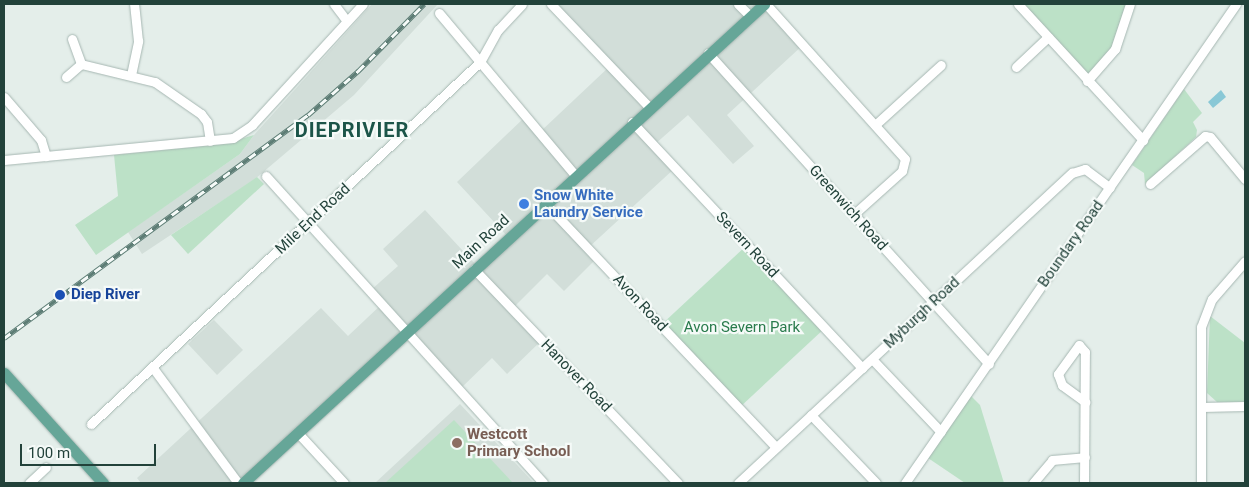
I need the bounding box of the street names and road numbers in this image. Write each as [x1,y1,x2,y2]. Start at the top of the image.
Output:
street label: Greenwich Road [805,162,891,254]
street label: Mile End Road [272,180,354,258]
street label: Boundary Road [1035,197,1107,291]
street label: Severn Road [712,208,782,282]
street label: Main Road [449,211,513,273]
street label: Avon Road [609,271,671,335]
street label: Myburgh Road [881,273,963,353]
street label: Hanover Road [537,336,615,416]

